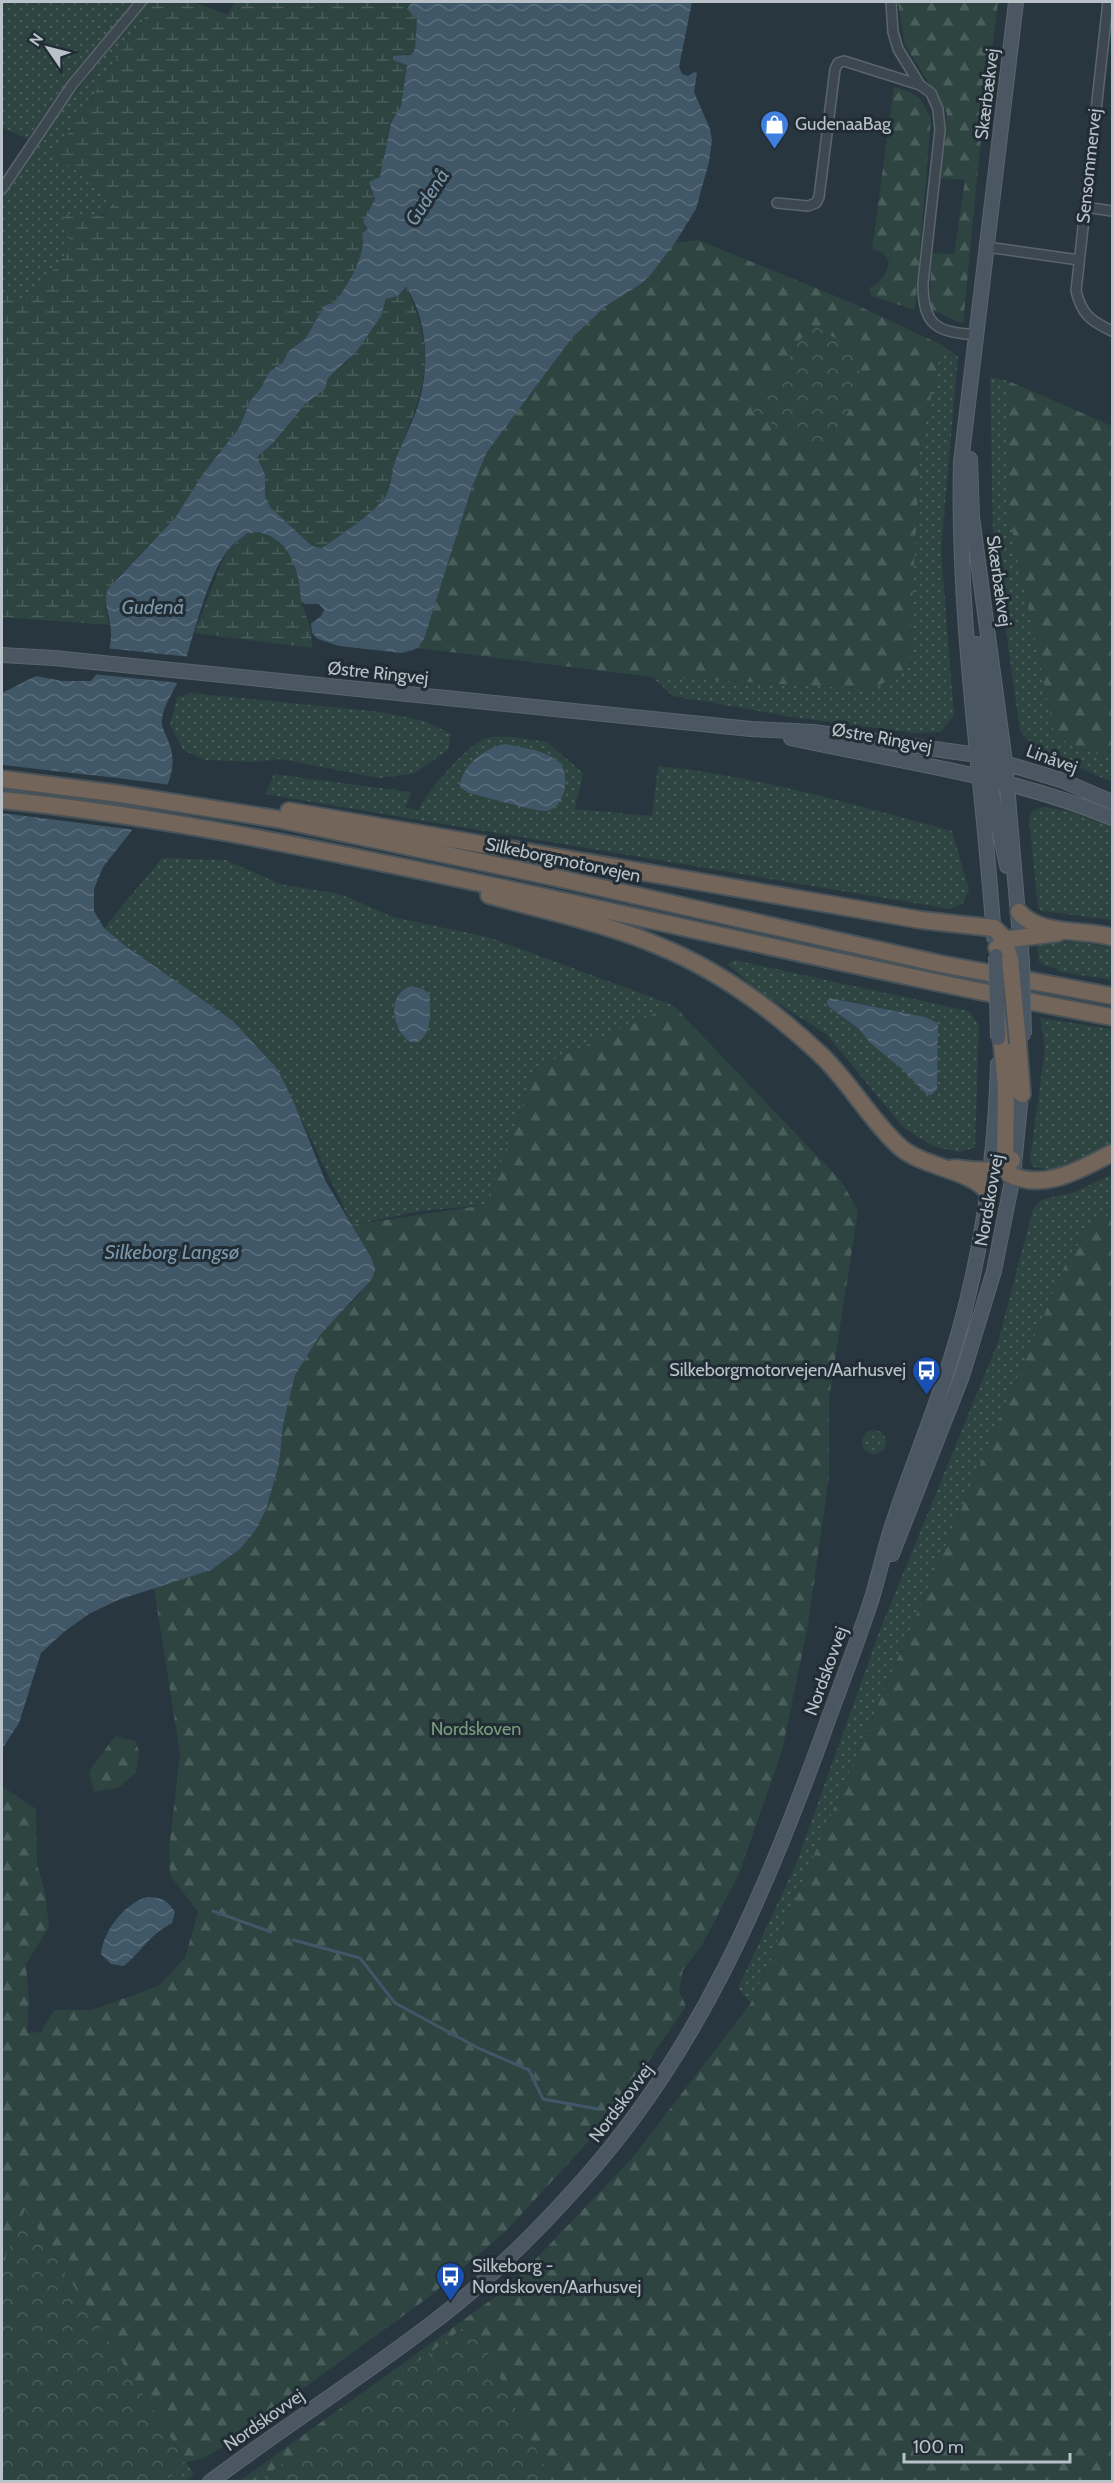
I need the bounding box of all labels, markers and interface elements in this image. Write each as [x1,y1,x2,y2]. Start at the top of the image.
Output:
north arrow [18,18,78,78]
text: N [25,30,47,50]
street label: Skærbækvej [970,47,1004,141]
street label: Sensommervej [1072,107,1106,225]
shop icon: GudenaaBag [758,108,790,150]
place label: GudenaaBag [795,113,892,135]
water label: Gudenå [400,164,454,230]
street label: Skærbækvej [982,534,1016,628]
water label: Gudenå [122,595,184,619]
street label: Østre Ringvej [326,657,430,689]
street label: Østre Ringvej [830,718,934,758]
street label: Linåvej [1023,740,1081,778]
street label: Silkeborgmotorvejen [483,833,643,887]
street label: Nordskovvej [970,1152,1008,1248]
water label: Silkeborg Langsø [105,1240,240,1264]
bus stop icon: Silkeborgmotorvejen/Aarhusvej [911,1354,943,1396]
place label: Silkeborgmotorvejen/Aarhusvej [669,1359,906,1381]
street label: Nordskovvej [800,1623,852,1719]
park label: Nordskoven [431,1718,521,1740]
street label: Nordskovvej [584,2059,658,2147]
place label: Silkeborg - Nordskoven/Aarhusvej [472,2255,641,2298]
bus stop icon: Silkeborg - Nordskoven/Aarhusvej [435,2260,467,2302]
street label: Nordskovvej [220,2384,308,2456]
scale bar [904,2426,1070,2464]
text: 100 m [913,2436,964,2458]

